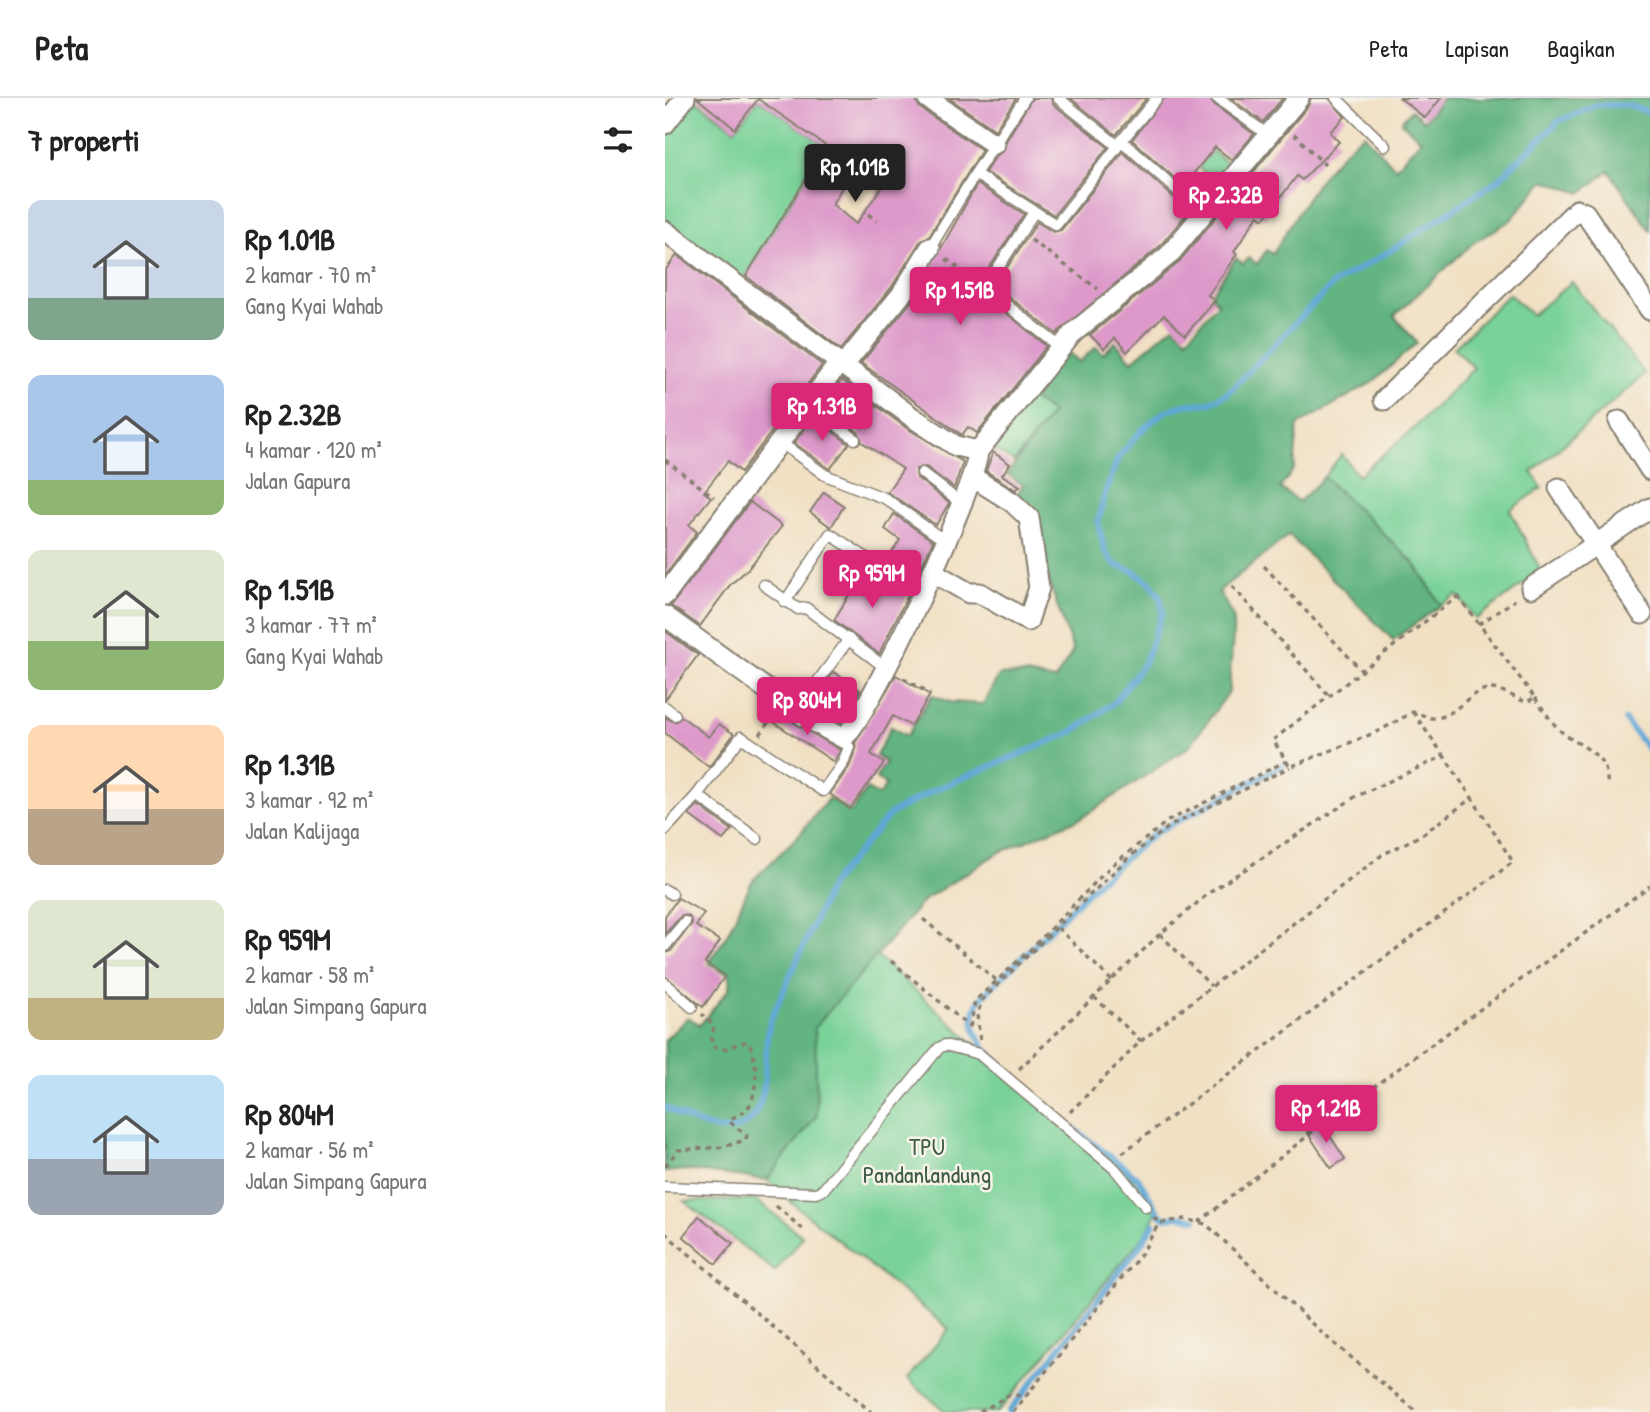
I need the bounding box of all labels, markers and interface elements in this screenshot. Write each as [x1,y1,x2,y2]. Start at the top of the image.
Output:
text: Peta [35,26,88,70]
text: Peta [1369,32,1408,64]
text: Lapisan [1446,32,1509,64]
text: Bagikan [1547,32,1615,64]
text: 7 properti [28,120,140,160]
icon: filters [599,121,637,159]
pin: Rp 1.01B [783,144,927,204]
text: Rp 1.01B [820,151,890,182]
pin: Rp 2.32B [1154,172,1298,232]
text: Rp 2.32B [1189,179,1263,210]
text: Rp 1.01B [245,219,335,259]
icon: home [84,228,168,312]
text: 2 kamar · 70 m² [245,259,376,290]
pin: Rp 1.51B [888,268,1032,327]
text: Rp 1.51B [926,274,994,305]
text: Gang Kyai Wahab [245,290,384,321]
pin: Rp 1.31B [750,384,894,443]
text: Rp 1.31B [787,390,857,421]
text: Rp 2.32B [245,394,342,434]
icon: home [84,403,168,487]
text: 4 kamar · 120 m² [245,434,382,465]
text: Jalan Gapura [245,465,350,496]
pin: Rp 959M [807,550,937,610]
text: Rp 959M [839,557,905,588]
text: Rp 1.51B [245,569,334,609]
icon: home [84,578,168,662]
text: 3 kamar · 77 m² [245,609,377,640]
text: Gang Kyai Wahab [245,640,384,671]
pin: Rp 804M [742,678,872,737]
text: Rp 804M [773,684,841,715]
text: Rp 1.31B [245,744,335,784]
icon: home [84,753,168,837]
text: 3 kamar · 92 m² [245,784,373,815]
text: Jalan Kalijaga [245,815,359,846]
text: Rp 959M [245,919,331,959]
icon: home [84,928,168,1012]
text: 2 kamar · 58 m² [245,959,374,990]
text: Jalan Simpang Gapura [245,990,426,1021]
pin: Rp 1.21B [1254,1086,1398,1145]
text: Rp 1.21B [1291,1092,1361,1123]
text: Rp 804M [245,1094,334,1134]
icon: home [84,1103,168,1187]
park label: TPU Pandanlandung [863,1130,991,1190]
text: 2 kamar · 56 m² [245,1134,373,1165]
text: Jalan Simpang Gapura [245,1165,426,1196]

